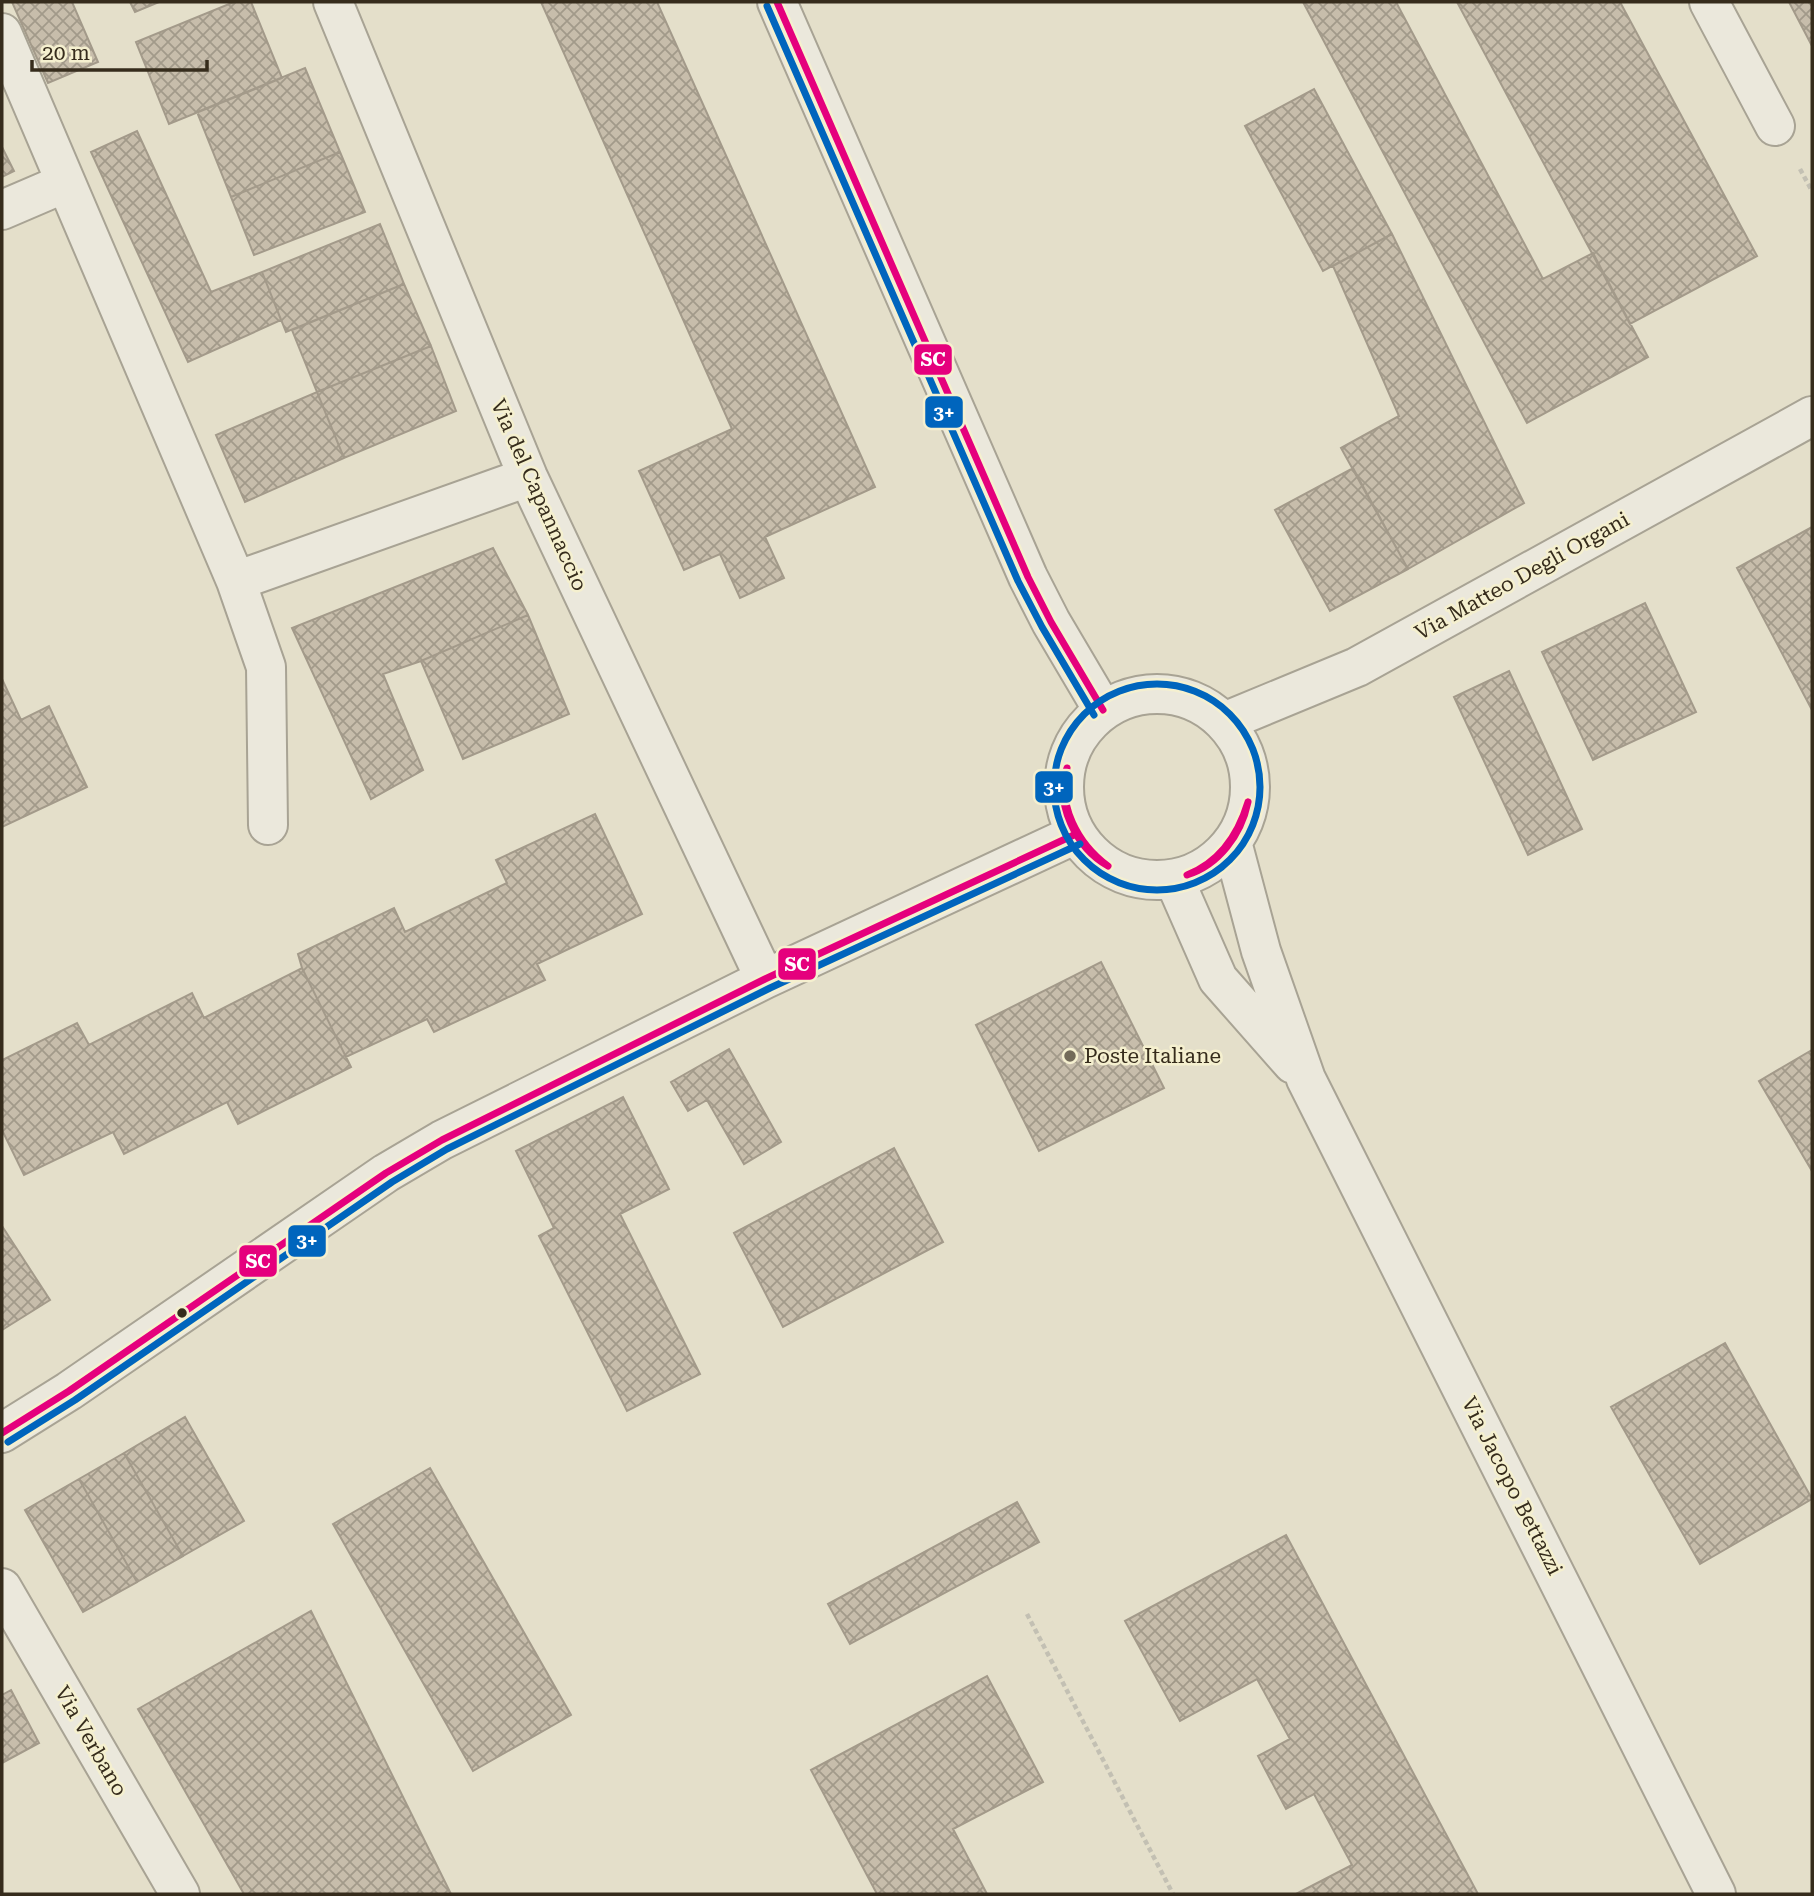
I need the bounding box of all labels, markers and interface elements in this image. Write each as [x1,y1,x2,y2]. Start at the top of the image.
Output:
scale bar [32,28,206,72]
text: 20 m [42,41,90,65]
line badge: SC [913,343,953,376]
text: SC [920,348,946,371]
street label: Via del Capannaccio [486,395,592,595]
line badge: 3+ [924,395,964,429]
text: 3+ [933,401,955,424]
street label: Via Matteo Degli Organi [1411,507,1633,645]
line badge: 3+ [1034,770,1074,804]
text: 3+ [1043,776,1065,799]
line badge: SC [777,947,817,981]
text: SC [784,953,810,976]
place label: Poste Italiane [1084,1044,1221,1068]
marker: Poste Italiane [1062,1048,1078,1064]
line badge: 3+ [287,1224,327,1258]
text: 3+ [296,1229,318,1252]
line badge: SC [238,1244,278,1278]
text: SC [245,1250,271,1273]
unlabelled marker [175,1306,189,1320]
street label: Via Jacopo Bettazzi [1457,1393,1567,1579]
street label: Via Verbano [50,1682,132,1800]

